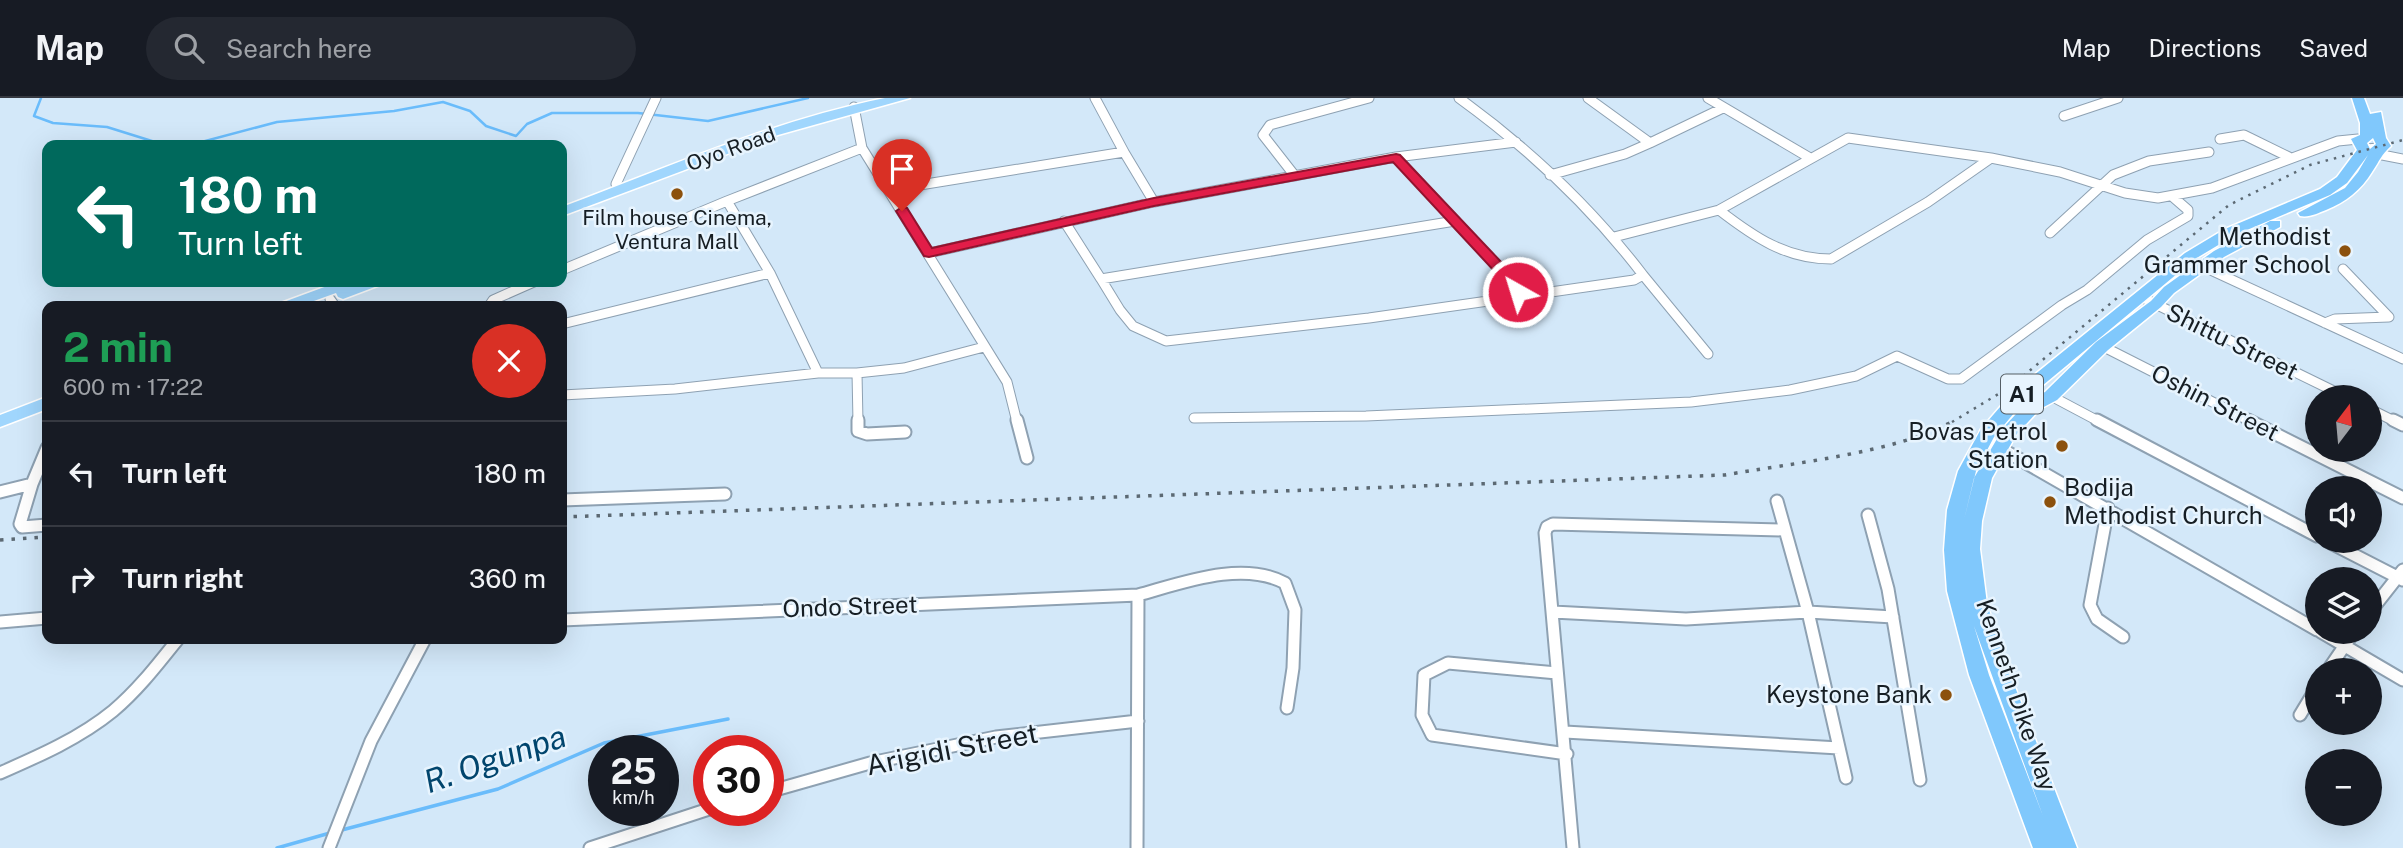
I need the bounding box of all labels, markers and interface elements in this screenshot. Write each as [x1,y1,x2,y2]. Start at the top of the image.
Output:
search box [146,17,636,80]
text: Map [35,29,104,67]
icon: search [170,29,208,67]
text: Search here [226,33,372,64]
text: Map [2062,34,2111,62]
text: Directions [2149,34,2261,62]
text: Saved [2299,34,2368,62]
street label: Oyo Road [683,121,779,176]
pin [872,139,932,211]
icon: arrive [883,150,921,188]
text: 180 m [178,166,318,224]
icon: left [63,168,154,259]
marker: Film house Cinema, Ventura Mall [669,186,685,202]
place label: Film house Cinema, Ventura Mall [582,205,772,254]
place label: Methodist Grammer School [2144,222,2331,278]
text: Turn left [178,225,303,262]
marker: Methodist Grammer School [2337,243,2353,259]
position arrow [1481,255,1555,329]
street label: Shittu Street [2162,297,2303,385]
text: 2 min [63,322,173,371]
button: close [472,324,546,398]
street label: Oshin Street [2147,358,2284,446]
text: 600 m · 17:22 [63,373,203,400]
road number: A1 [2001,374,2043,414]
north arrow [2305,385,2382,462]
map controls [2305,385,2382,826]
place label: Bovas Petrol Station [1908,417,2048,473]
marker: Bovas Petrol Station [2054,438,2070,454]
icon: left [63,455,101,493]
text: Turn left [122,458,227,489]
text: 180 m [474,458,546,489]
place label: Bodija Methodist Church [2064,473,2263,529]
button: sound [2305,476,2382,553]
marker: Bodija Methodist Church [2042,494,2058,510]
icon: right [63,560,101,598]
text: Turn right [122,563,244,594]
text: 360 m [469,563,546,594]
button: layers [2305,567,2382,644]
street label: Ondo Street [782,590,918,622]
street label: Kenneth Dike Way [1971,595,2063,794]
button: + [2305,658,2382,735]
place label: Keystone Bank [1766,680,1932,708]
marker: Keystone Bank [1938,687,1954,703]
street label: Arigidi Street [863,716,1041,781]
water label: R. Ogunpa [419,717,571,800]
speed limit sign: 30 [693,735,784,826]
button: − [2305,749,2382,826]
text: 25 [611,751,656,792]
text: km/h [612,787,655,808]

